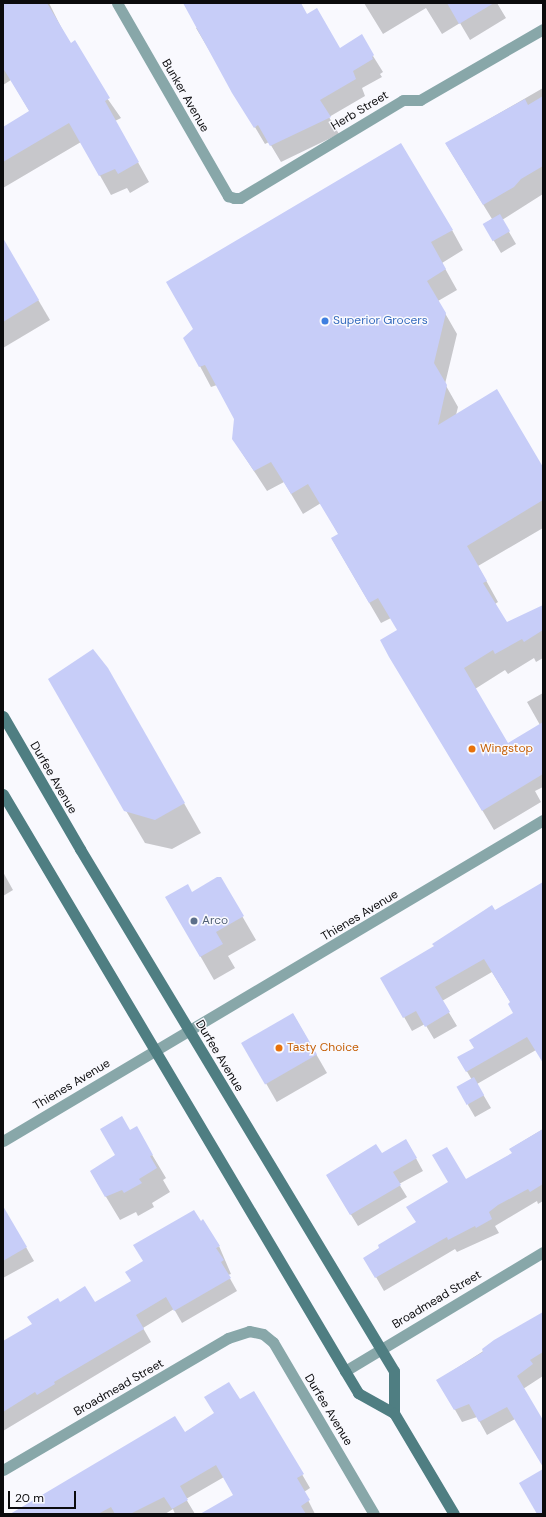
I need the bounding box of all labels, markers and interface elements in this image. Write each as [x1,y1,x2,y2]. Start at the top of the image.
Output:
street label: Bunker Avenue [158,57,212,135]
street label: Herb Street [329,88,391,134]
place label: Superior Grocers [333,314,428,328]
marker: Superior Grocers [320,316,330,326]
street label: Durfee Avenue [27,739,79,817]
place label: Wingstop [480,742,533,756]
marker: Wingstop [467,744,477,754]
street label: Thienes Avenue [319,887,401,945]
place label: Arco [202,914,228,928]
marker: Arco [189,916,199,926]
street label: Durfee Avenue [192,1018,246,1094]
place label: Tasty Choice [287,1041,359,1055]
marker: Tasty Choice [274,1043,284,1053]
street label: Thienes Avenue [31,1056,113,1114]
street label: Broadmead Street [390,1268,484,1332]
street label: Broadmead Street [72,1356,166,1420]
street label: Durfee Avenue [301,1372,355,1448]
scale bar [10,1483,78,1509]
text: 20 m [15,1490,44,1506]

